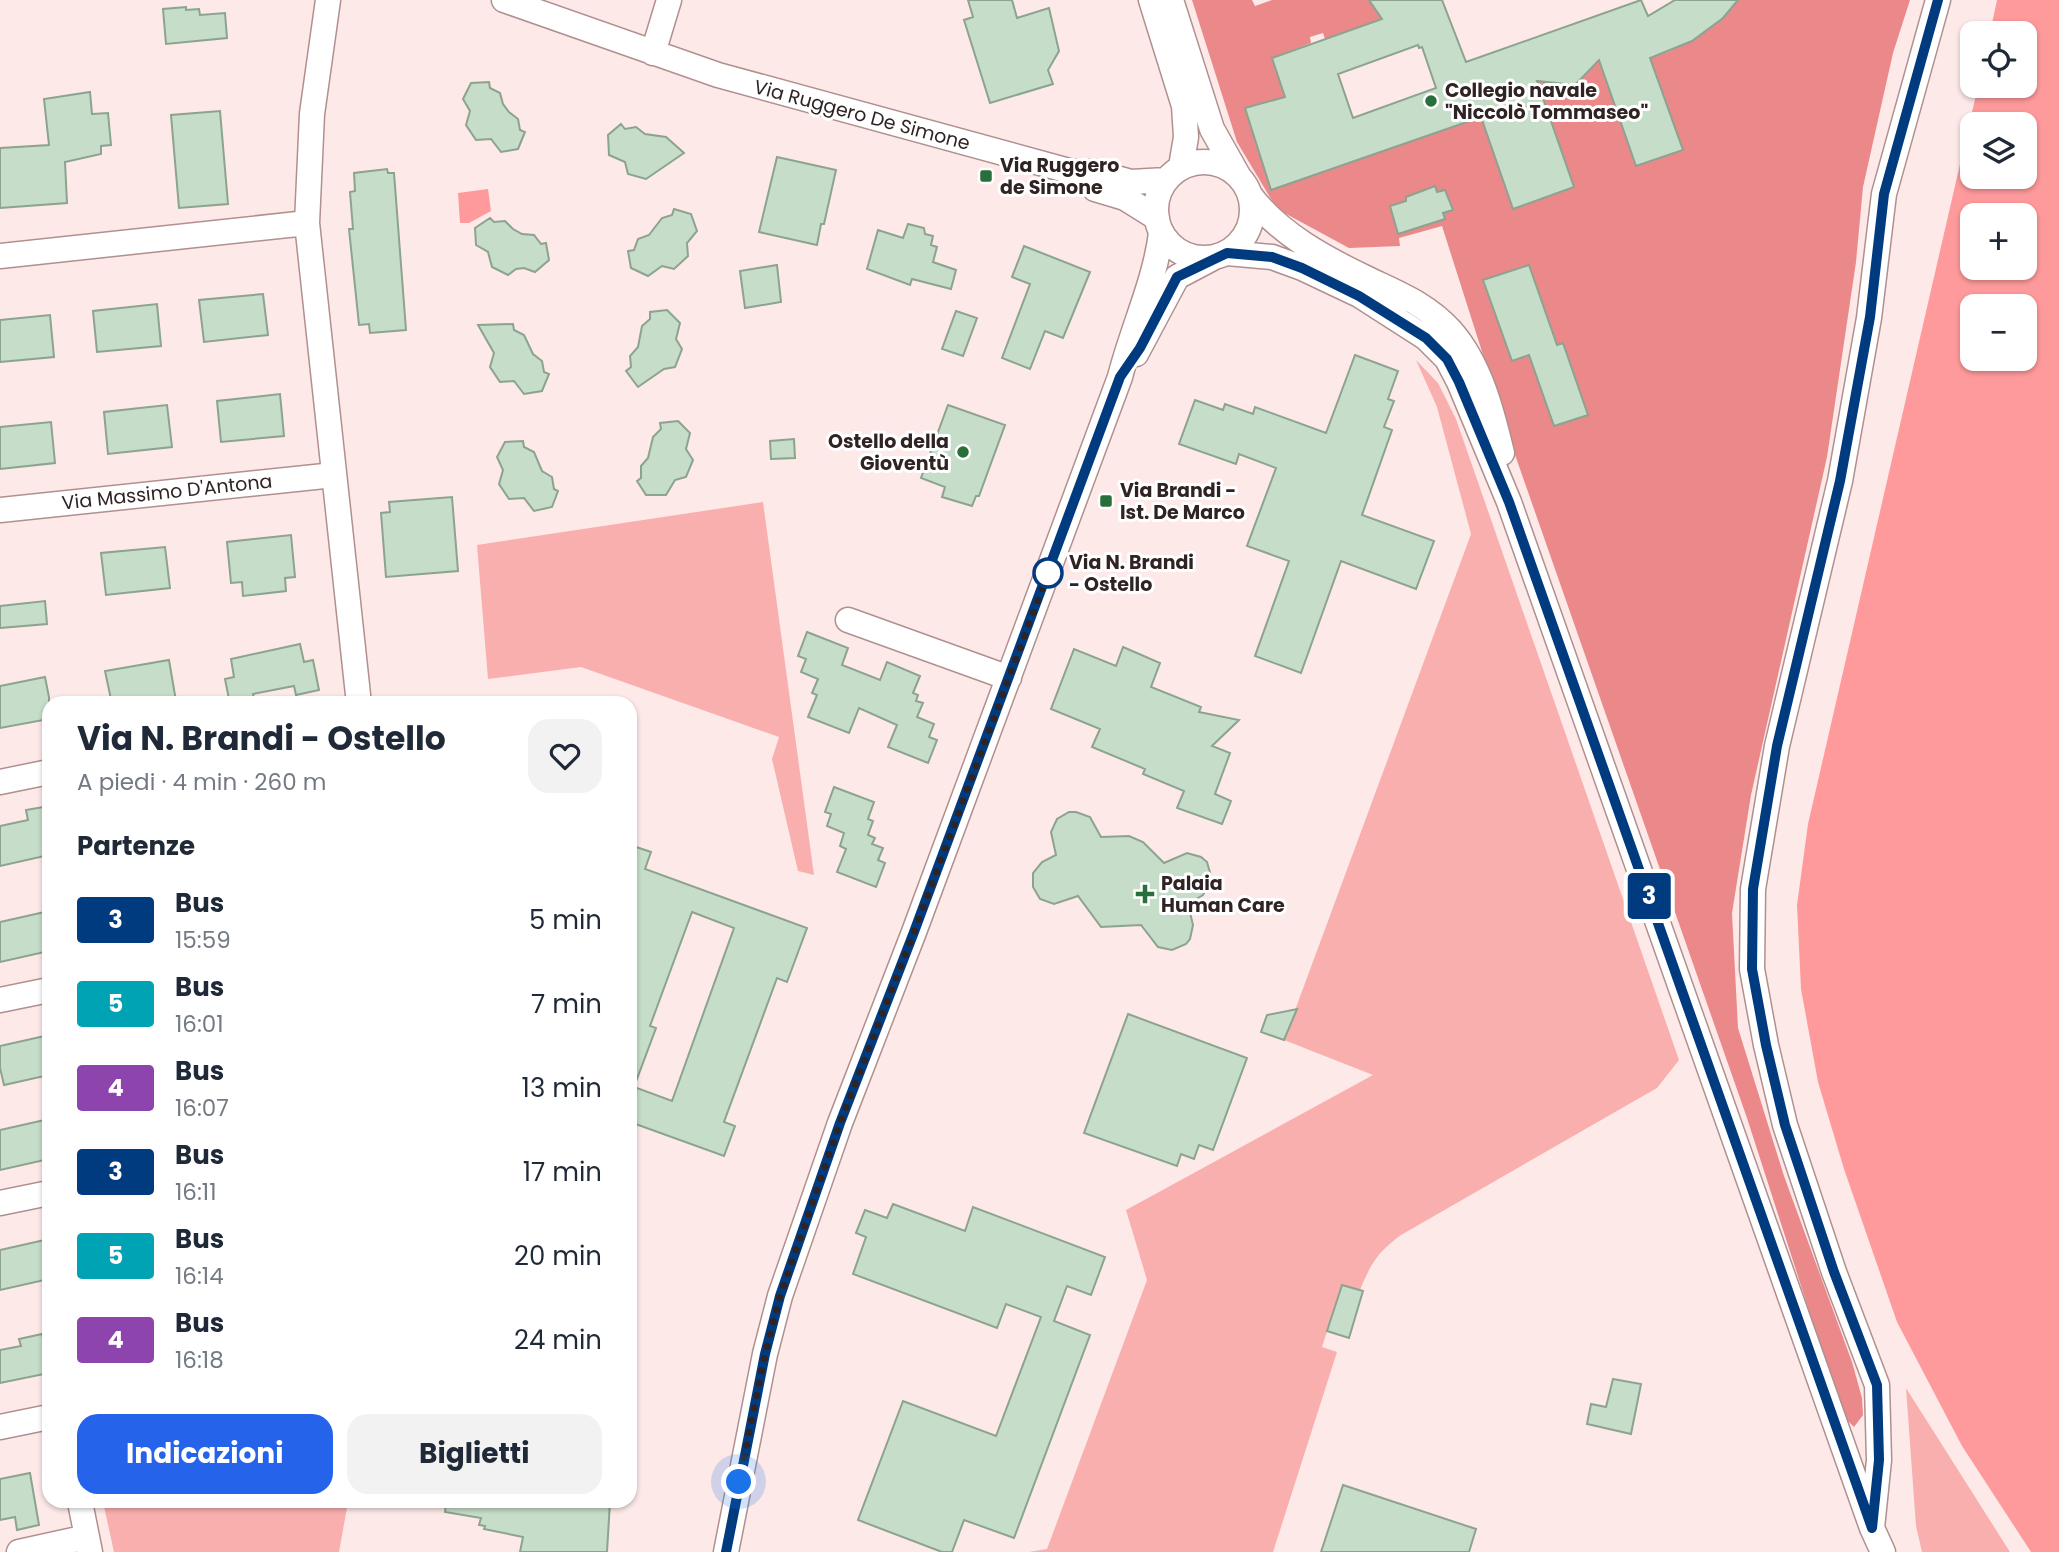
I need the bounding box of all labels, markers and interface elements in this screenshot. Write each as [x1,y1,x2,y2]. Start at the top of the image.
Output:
map controls [1960,21,2037,371]
button: locate [1960,21,2037,98]
street label: Via Ruggero De Simone [751,73,973,157]
place label: Collegio navale "Niccolò Tommaseo" [1445,77,1648,126]
marker: Collegio navale "Niccolò Tommaseo" [1423,93,1439,109]
button: layers [1960,112,2037,189]
place label: Via Ruggero de Simone [1000,152,1119,201]
marker: Via Ruggero de Simone [978,168,994,184]
button: + [1960,203,2037,280]
button: − [1960,294,2037,371]
place label: Ostello della Gioventù [828,428,949,477]
marker: Ostello della Gioventù [955,444,971,460]
street label: Via Massimo D'Antona [60,468,274,516]
place label: Via Brandi - Ist. De Marco [1120,477,1245,526]
marker: Via Brandi - Ist. De Marco [1098,493,1114,509]
place label: Via N. Brandi - Ostello [1069,549,1194,598]
marker: Via N. Brandi - Ostello [1033,558,1063,588]
text: Via N. Brandi - Ostello [77,715,446,762]
button: heart [528,719,602,793]
text: A piedi · 4 min · 260 m [77,766,326,798]
text: Partenze [77,828,195,864]
place label: Palaia Human Care [1161,870,1285,919]
line badge: 3 [1626,873,1672,919]
text: 3 [1642,879,1656,912]
marker: Palaia Human Care [1135,884,1155,904]
text: Bus [175,885,224,921]
text: 5 min [529,902,602,938]
text: 3 [108,903,123,936]
text: 15:59 [175,924,231,956]
text: Bus [175,969,224,1005]
text: 7 min [531,986,602,1022]
text: 5 [108,987,123,1020]
text: 16:01 [175,1008,224,1040]
text: Bus [175,1053,224,1089]
text: 13 min [522,1070,602,1106]
text: 4 [107,1071,124,1104]
text: 16:07 [175,1092,229,1124]
text: Bus [175,1137,224,1173]
text: 17 min [523,1154,602,1190]
text: 3 [108,1155,123,1188]
text: 16:11 [175,1176,217,1208]
text: Bus [175,1221,224,1257]
text: 20 min [514,1238,602,1274]
text: 5 [108,1239,123,1272]
text: 16:14 [175,1260,224,1292]
text: Bus [175,1305,224,1341]
text: 24 min [514,1322,602,1358]
text: 4 [107,1323,124,1356]
text: 16:18 [175,1344,224,1376]
button: Indicazioni [77,1414,333,1494]
button: Biglietti [347,1414,602,1494]
your location [721,1464,756,1499]

